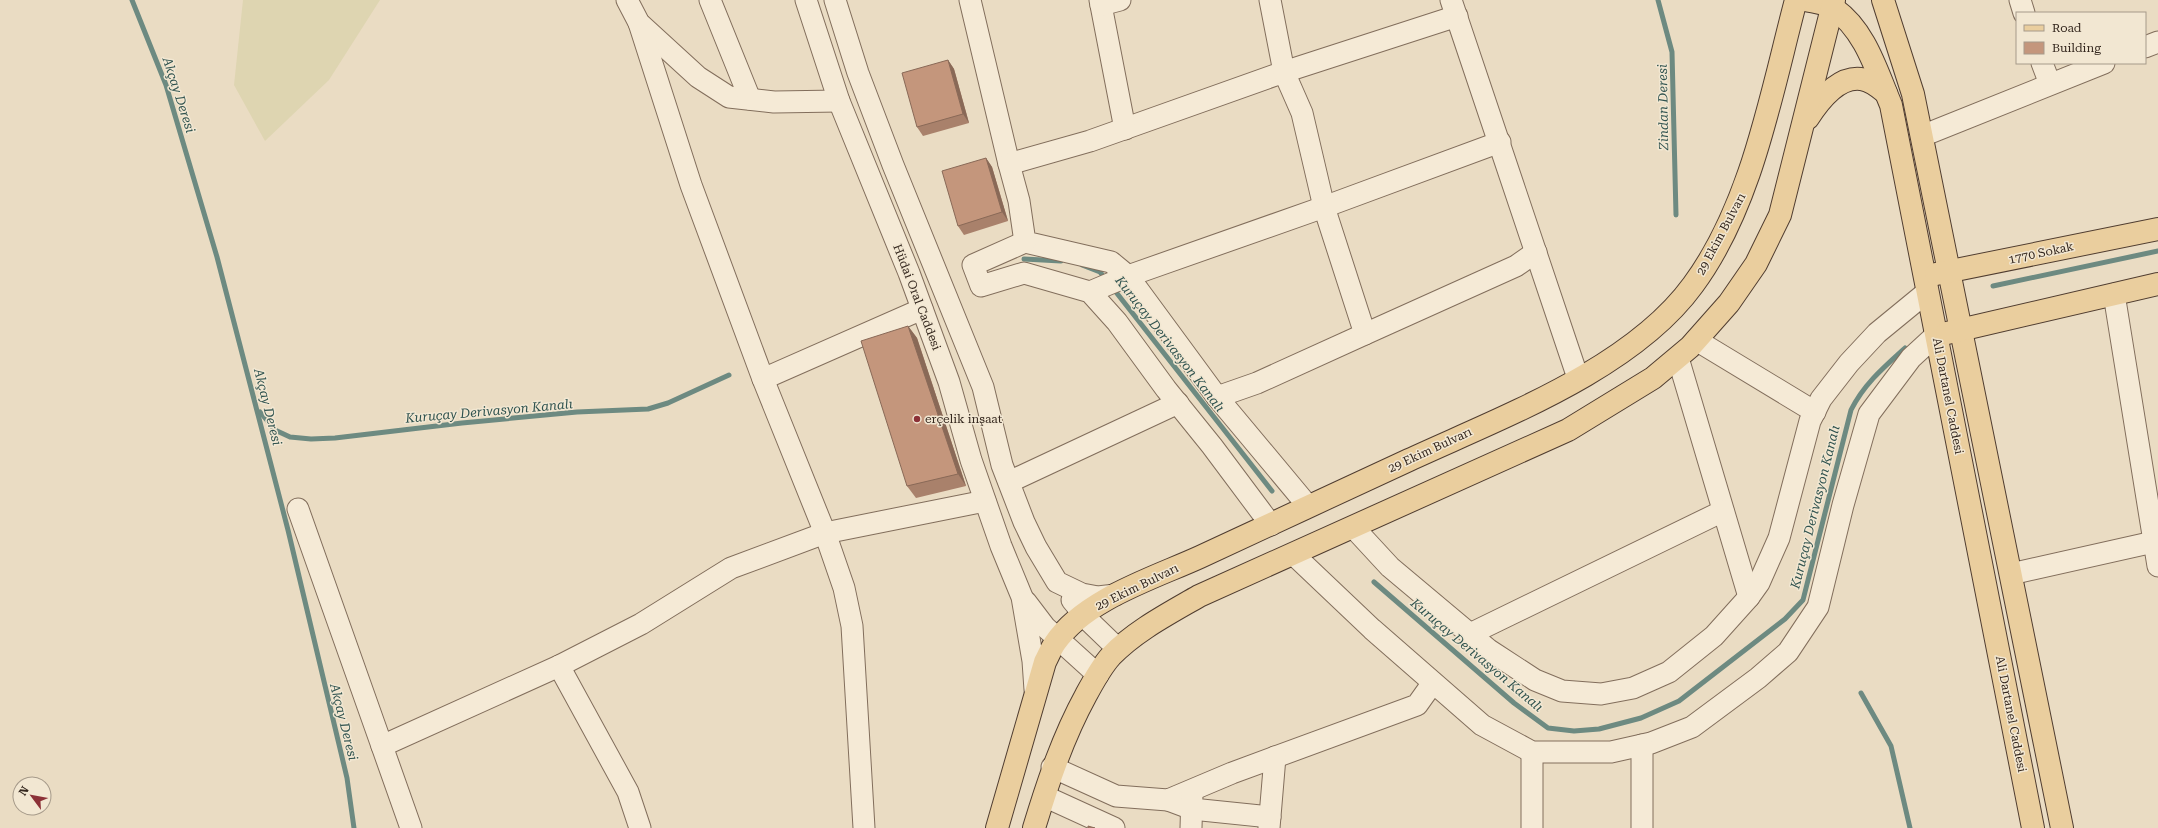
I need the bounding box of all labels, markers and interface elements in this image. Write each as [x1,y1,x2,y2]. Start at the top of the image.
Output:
legend [2016,12,2146,64]
text: Road [2052,21,2082,35]
text: Building [2052,41,2101,55]
water label: Akçay Deresi [159,54,198,135]
water label: Zindan Deresi [1655,64,1671,151]
street label: 29 Ekim Bulvarı [1694,191,1749,277]
street label: 1770 Sokak [2007,239,2075,267]
street label: Hüdai Oral Caddesi [890,242,944,352]
water label: Kuruçay Derivasyon Kanalı [1112,272,1228,415]
street label: Ali Dartanel Caddesi [1930,337,1966,456]
water label: Akçay Deresi [251,366,285,447]
water label: Kuruçay Derivasyon Kanalı [404,396,573,426]
place label: erçelik inşaat [925,412,1003,426]
marker: erçelik inşaat [912,414,922,424]
street label: 29 Ekim Bulvarı [1386,424,1474,476]
water label: Kuruçay Derivasyon Kanalı [1787,424,1843,591]
street label: 29 Ekim Bulvarı [1093,561,1181,613]
water label: Kuruçay Derivasyon Kanalı [1407,595,1546,715]
street label: Ali Dartanel Caddesi [1993,655,2029,774]
water label: Akçay Deresi [327,681,361,762]
north arrow [12,776,52,816]
text: N [16,783,32,798]

